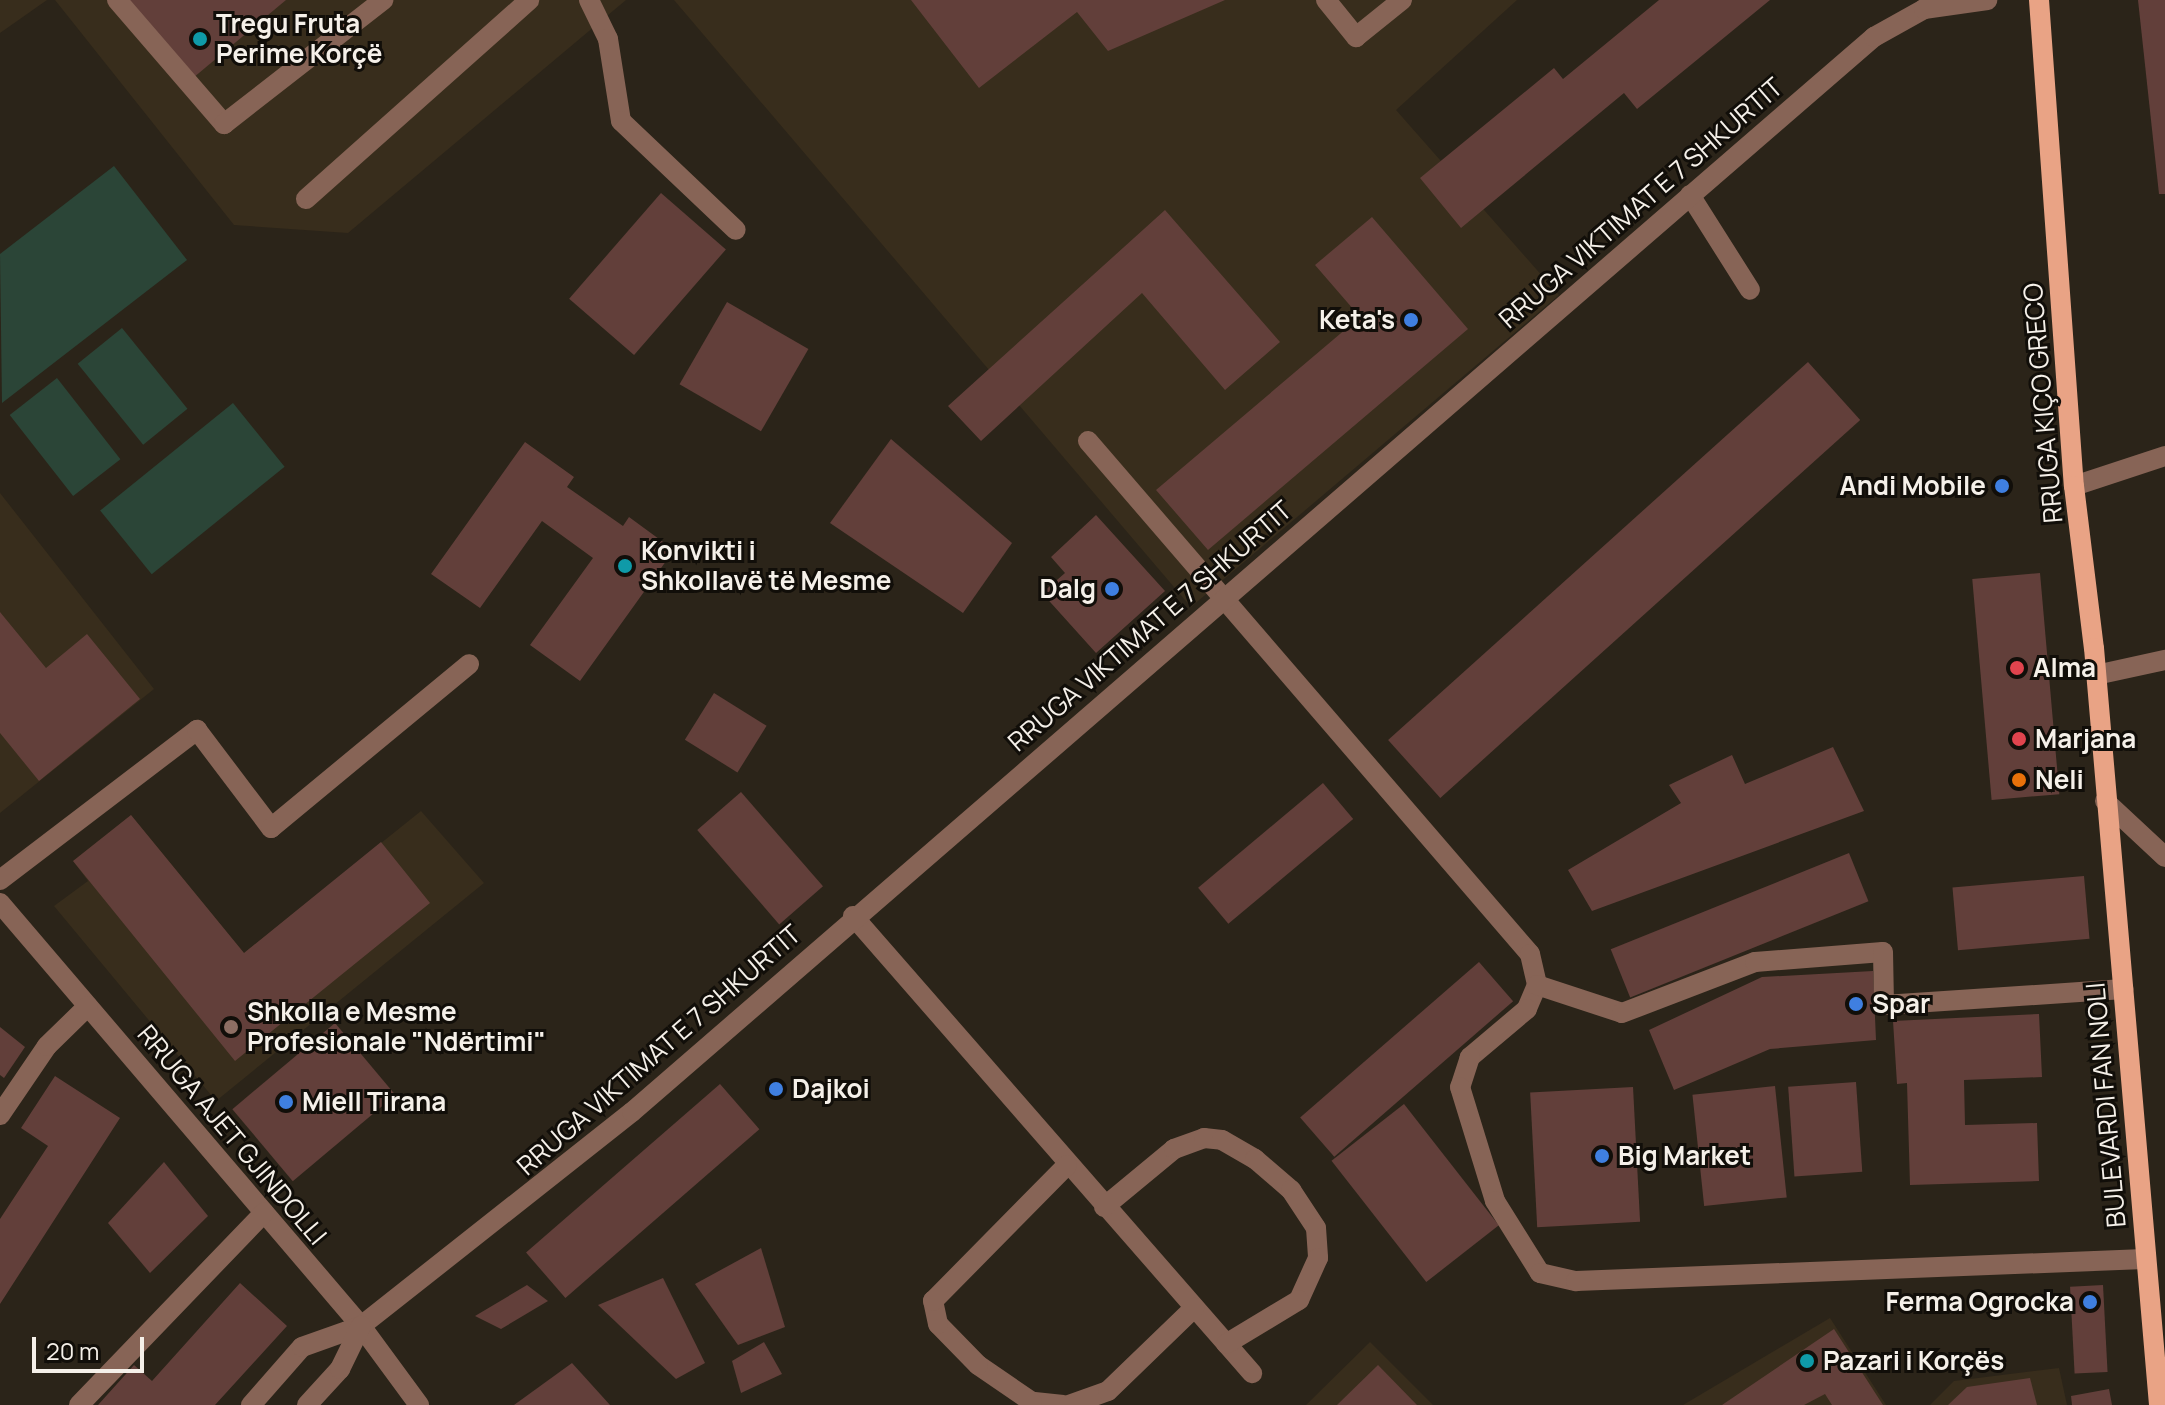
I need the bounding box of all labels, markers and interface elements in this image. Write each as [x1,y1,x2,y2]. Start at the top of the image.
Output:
place label: Tregu Fruta Perime Korçë [216,8,382,70]
marker: Tregu Fruta Perime Korçë [191,30,209,48]
street label: RRUGA VIKTIMAT E 7 SHKURTIT [1493,71,1789,335]
street label: RRUGA KIÇO GRECO [2017,282,2069,524]
place label: Keta's [1319,304,1395,336]
marker: Keta's [1402,311,1420,329]
place label: Andi Mobile [1839,470,1986,502]
marker: Andi Mobile [1993,477,2011,495]
street label: RRUGA VIKTIMAT E 7 SHKURTIT [1002,494,1298,758]
place label: Konvikti i Shkollavë të Mesme [641,535,891,596]
marker: Konvikti i Shkollavë të Mesme [616,557,634,575]
place label: Dalg [1040,573,1096,605]
marker: Dalg [1103,580,1121,598]
place label: Alma [2033,652,2096,684]
marker: Alma [2008,659,2026,677]
place label: Marjana [2035,723,2136,755]
marker: Marjana [2010,730,2028,748]
place label: Neli [2035,764,2084,796]
marker: Neli [2010,771,2028,789]
street label: RRUGA VIKTIMAT E 7 SHKURTIT [511,918,807,1182]
street label: BULEVARDI FAN NOLI [2080,981,2132,1229]
place label: Spar [1872,988,1930,1020]
marker: Spar [1847,995,1865,1013]
place label: Shkolla e Mesme Profesionale "Ndërtimi" [247,996,546,1058]
marker: Shkolla e Mesme Profesionale "Ndërtimi" [222,1018,240,1036]
street label: RRUGA AJET GJINDOLLI [131,1019,333,1251]
place label: Dajkoi [792,1073,870,1105]
marker: Dajkoi [767,1080,785,1098]
place label: Miell Tirana [302,1086,446,1118]
marker: Miell Tirana [277,1093,295,1111]
place label: Big Market [1618,1140,1751,1172]
marker: Big Market [1593,1147,1611,1165]
place label: Ferma Ogrocka [1886,1286,2074,1318]
marker: Ferma Ogrocka [2081,1293,2099,1311]
scale bar [36,1321,148,1371]
text: 20 m [46,1334,99,1367]
place label: Pazari i Korçës [1823,1345,2004,1377]
marker: Pazari i Korçës [1798,1352,1816,1370]

